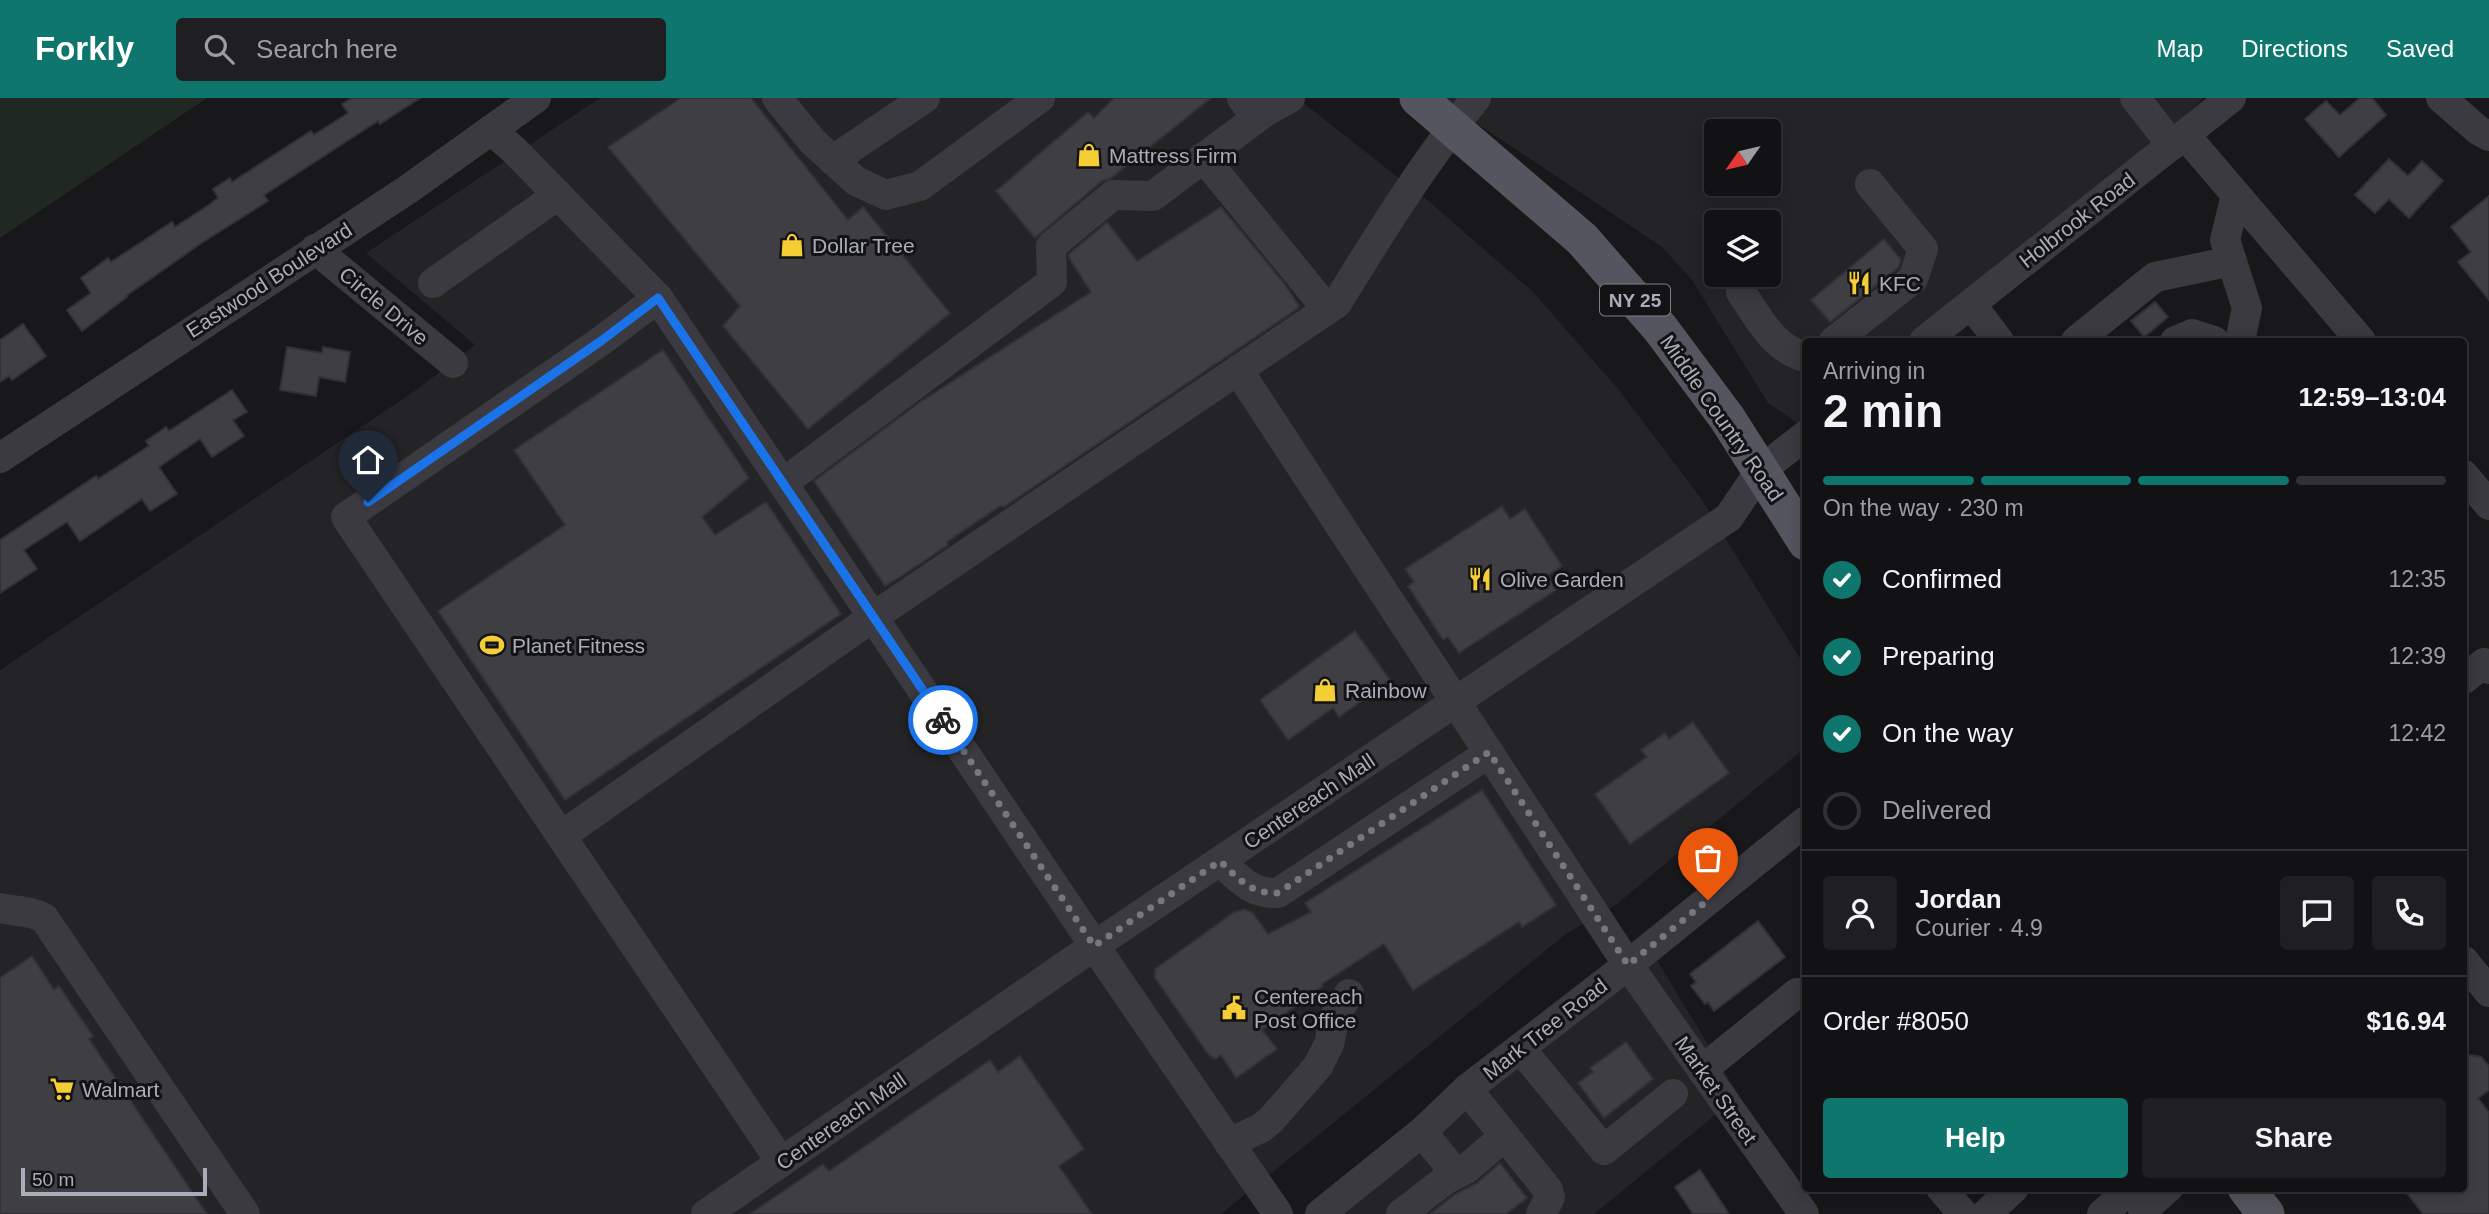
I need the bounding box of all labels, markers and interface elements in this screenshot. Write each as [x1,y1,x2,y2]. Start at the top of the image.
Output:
search box [176,18,666,81]
text: Forkly [35,30,134,67]
icon: search [200,30,238,68]
text: Search here [256,34,398,64]
text: Map [2157,35,2203,62]
text: Directions [2241,35,2348,62]
text: Saved [2386,35,2454,62]
north arrow [1704,119,1782,196]
map controls [1704,119,1781,287]
shop icon: Mattress Firm [1075,141,1103,169]
place label: Mattress Firm [1109,144,1237,167]
street label: Holbrook Road [2015,168,2139,272]
button: layers [1704,210,1781,287]
street label: Eastwood Boulevard [182,218,356,342]
shop icon: Dollar Tree [778,231,806,259]
place label: Dollar Tree [812,234,915,257]
street label: Circle Drive [335,262,433,350]
restaurant icon: KFC [1845,269,1873,297]
place label: KFC [1879,272,1921,295]
road number: NY 25 [1600,284,1670,316]
street label: Middle Country Road [1656,331,1788,505]
text: Arriving in [1823,358,1925,384]
text: 12:59–13:04 [2299,382,2446,412]
text: 2 min [1823,385,1943,437]
pin [338,430,398,502]
icon: home [349,441,387,479]
text: On the way · 230 m [1823,495,2024,521]
icon: check [1823,561,1861,599]
text: Confirmed [1882,564,2002,594]
restaurant icon: Olive Garden [1466,565,1494,593]
text: 12:35 [2388,566,2446,592]
place label: Olive Garden [1500,568,1624,591]
sports icon: Planet Fitness [478,631,506,659]
place label: Planet Fitness [512,634,645,657]
icon: check [1823,638,1861,676]
text: Preparing [1882,641,1995,671]
text: 12:39 [2388,643,2446,669]
shop icon: Rainbow [1311,676,1339,704]
place label: Rainbow [1345,679,1428,702]
courier [908,685,978,755]
icon: bike [924,701,962,739]
icon: check [1823,715,1861,753]
text: On the way [1882,718,2014,748]
text: 12:42 [2388,720,2446,746]
street label: Centereach Mall [1239,749,1379,853]
text: Delivered [1882,795,1992,825]
pin [1678,828,1738,900]
icon: bag [1689,839,1727,877]
button: person [1823,876,1897,950]
button: chat [2280,876,2354,950]
button: phone [2372,876,2446,950]
text: Jordan [1915,884,2002,914]
text: Courier · 4.9 [1915,915,2043,941]
street label: Mark Tree Road [1479,974,1611,1084]
place label: Centereach Post Office [1254,985,1363,1032]
public building icon: Centereach Post Office [1220,994,1248,1022]
text: Order #8050 [1823,1006,1969,1036]
text: $16.94 [2366,1006,2446,1036]
street label: Market Street [1670,1032,1762,1148]
street label: Centereach Mall [772,1068,910,1174]
supermarket icon: Walmart [48,1075,76,1103]
place label: Walmart [82,1078,160,1101]
button: Help [1823,1098,2128,1178]
button: Share [2142,1098,2446,1178]
scale bar [21,1165,206,1197]
text: 50 m [32,1169,74,1190]

